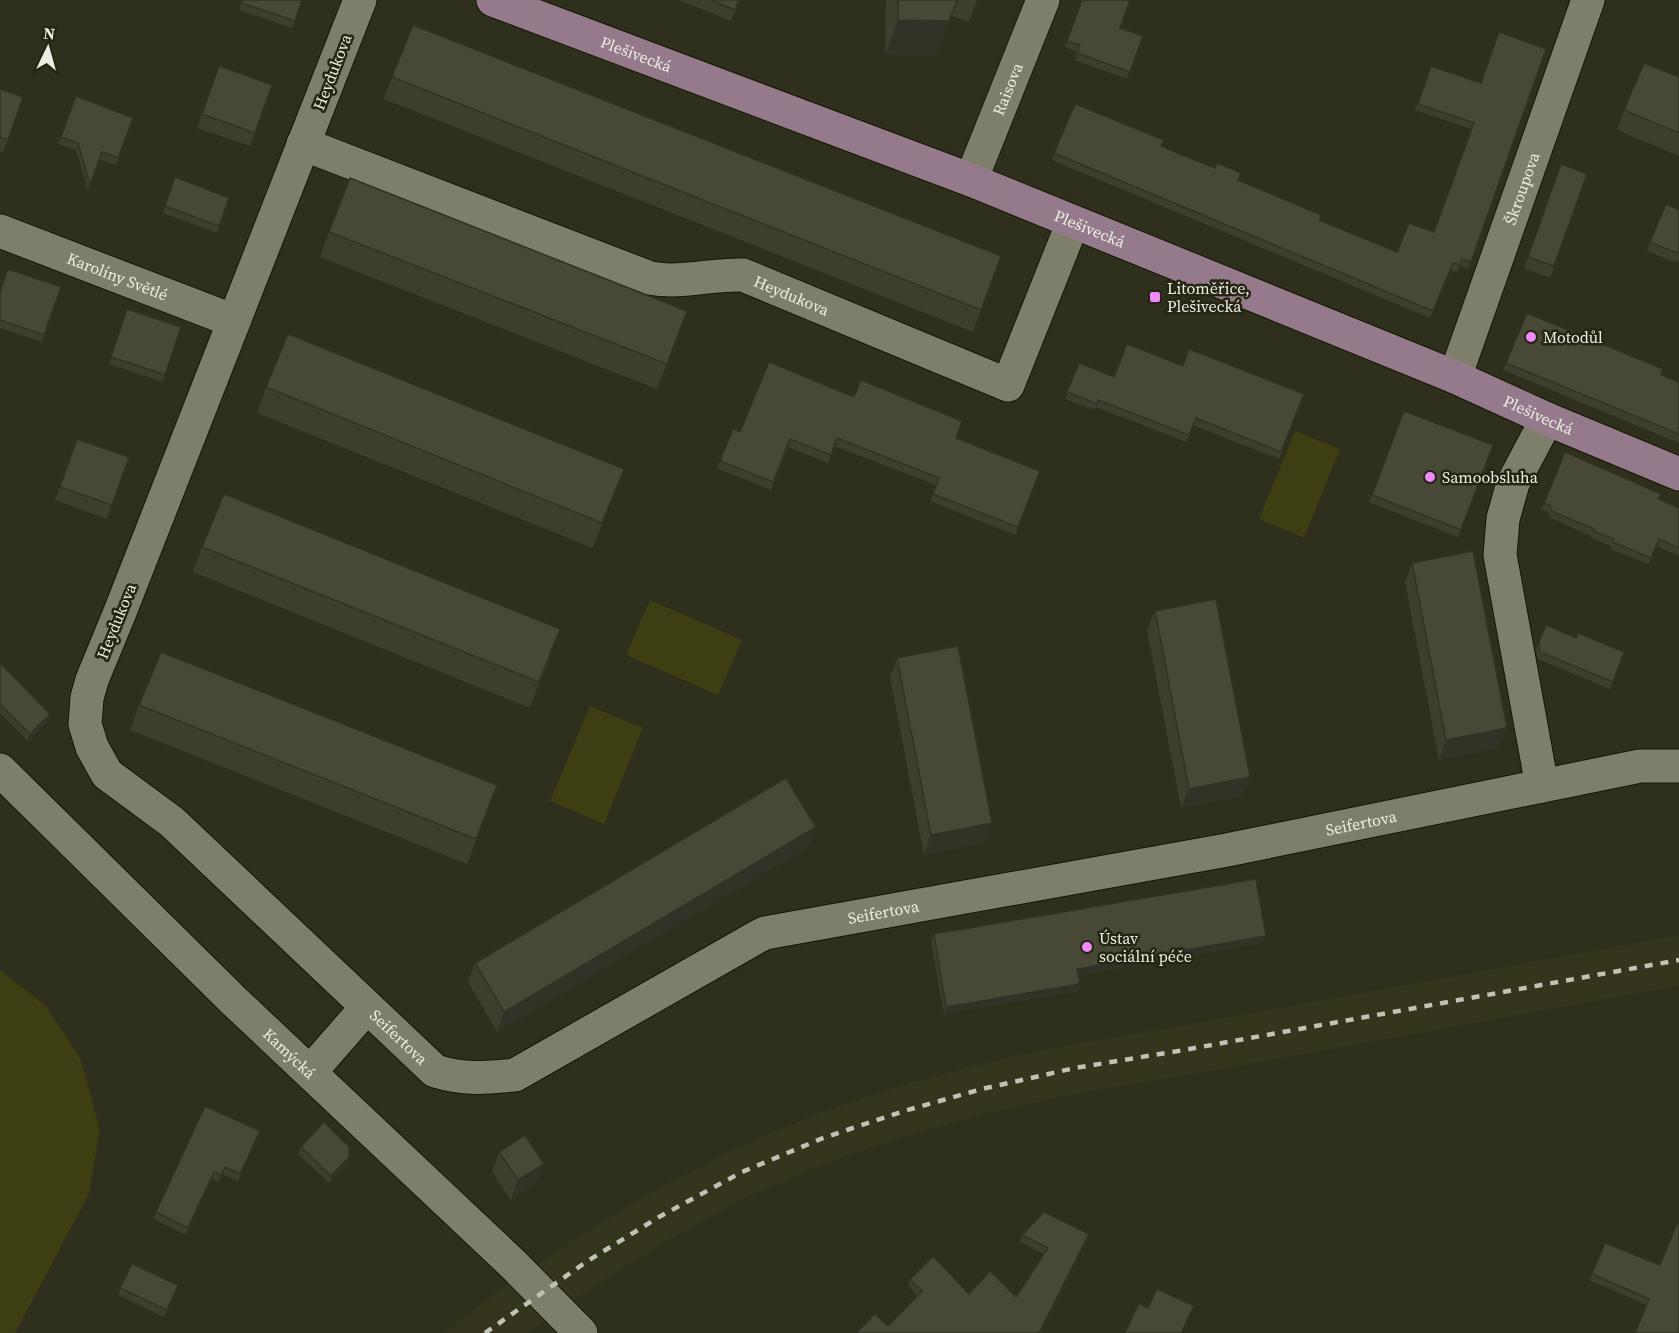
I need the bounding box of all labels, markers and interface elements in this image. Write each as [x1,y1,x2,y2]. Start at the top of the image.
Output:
north arrow [18,18,78,78]
text: N [43,22,56,45]
street label: Heydukova [307,30,357,113]
street label: Plešivecká [598,31,676,78]
street label: Raisova [987,59,1028,119]
street label: Škroupova [1499,148,1545,228]
street label: Plešivecká [1051,204,1129,253]
street label: Karolíny Světlé [64,247,171,306]
street label: Heydukova [751,270,833,321]
place label: Litoměřice, Plešivecká [1167,277,1250,317]
marker: Litoměřice, Plešivecká [1148,290,1162,304]
place label: Motodůl [1543,326,1603,348]
marker: Motodůl [1524,330,1538,344]
street label: Plešivecká [1500,390,1578,440]
place label: Samoobsluha [1442,466,1539,488]
marker: Samoobsluha [1423,470,1437,484]
street label: Heydukova [91,579,141,662]
street label: Seifertova [1324,805,1399,841]
street label: Seifertova [846,894,921,929]
place label: Ústav sociální péče [1099,927,1192,967]
marker: Ústav sociální péče [1080,940,1094,954]
street label: Seifertova [365,1004,433,1070]
street label: Kamýcká [258,1023,321,1084]

